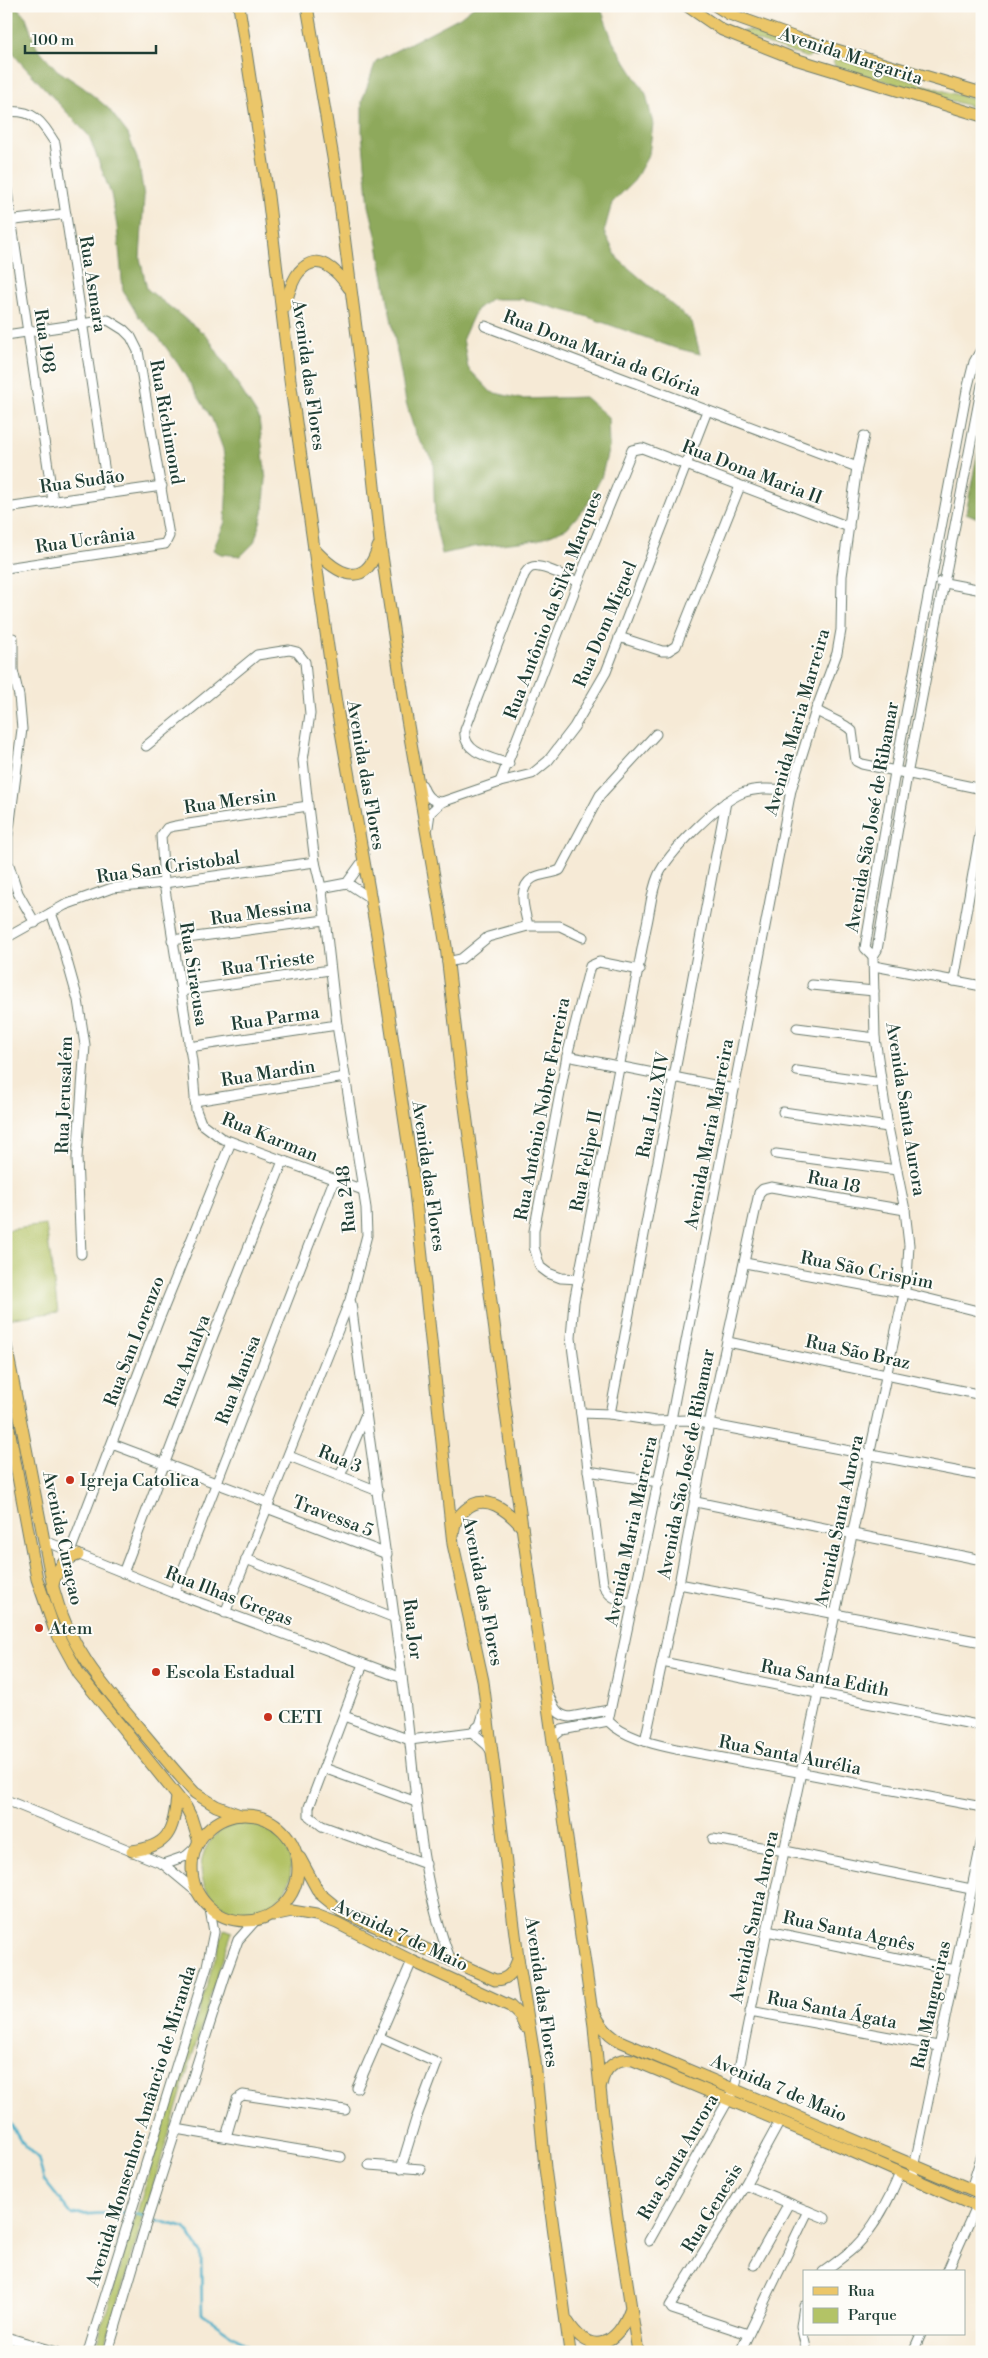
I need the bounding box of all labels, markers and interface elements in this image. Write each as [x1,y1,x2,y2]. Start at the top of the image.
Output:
scale bar [25,22,156,54]
street label: Avenida Margarita [775,22,926,91]
text: 100 m [32,31,74,50]
street label: Rua Asmara [74,234,112,335]
street label: Avenida das Flores [286,297,330,452]
street label: Rua Dona Maria da Glória [500,305,705,402]
street label: Rua 198 [29,307,60,375]
street label: Rua Richimond [144,358,189,487]
street label: Rua Dona Maria II [678,435,826,510]
street label: Rua Sudão [38,464,126,499]
street label: Rua Antônio da Silva Marques [499,488,608,723]
street label: Rua Ucrânia [34,522,137,559]
street label: Rua Dom Miguel [569,557,643,691]
street label: Avenida Maria Marreira [759,625,835,819]
street label: Avenida das Flores [341,697,390,852]
street label: Avenida São José de Ribamar [841,700,904,935]
street label: Rua Mersin [182,784,278,819]
street label: Rua San Cristobal [95,846,242,889]
street label: Rua Messina [209,894,314,931]
street label: Rua Siracusa [174,920,213,1029]
street label: Rua Trieste [220,946,316,981]
street label: Rua Antônio Nobre Ferreira [510,995,576,1223]
street label: Rua Parma [229,1001,322,1036]
street label: Avenida Santa Aurora [880,1020,931,1198]
street label: Rua Jerusalém [51,1035,78,1154]
street label: Avenida Maria Marreira [680,1036,739,1232]
street label: Rua Luiz XIV [632,1050,675,1160]
street label: Rua Mardin [219,1055,317,1092]
street label: Avenida das Flores [406,1098,450,1253]
street label: Rua Karman [218,1108,322,1167]
street label: Rua Felipe II [565,1108,608,1214]
street label: Rua 248 [332,1164,361,1234]
street label: Rua 18 [805,1166,863,1199]
street label: Rua São Crispim [798,1246,936,1295]
street label: Rua San Lorenzo [99,1273,170,1410]
street label: Rua Antalya [159,1311,216,1411]
street label: Rua São Braz [803,1330,913,1375]
street label: Rua Manisa [211,1331,266,1428]
street label: Avenida São José de Ribamar [653,1347,720,1582]
street label: Avenida Santa Aurora [810,1432,869,1610]
street label: Avenida Maria Marreira [600,1433,663,1629]
street label: Rua 3 [314,1440,365,1479]
street label: Avenida Curaçao [37,1468,88,1607]
place label: Igreja Catolica [80,1469,200,1492]
marker: Igreja Catolica [64,1474,76,1486]
street label: Travessa 5 [289,1491,377,1542]
street label: Avenida das Flores [457,1513,508,1668]
street label: Rua Ilhas Gregas [161,1561,296,1632]
street label: Rua Jor [397,1597,428,1661]
place label: Atem [48,1617,93,1640]
marker: Atem [33,1622,45,1634]
street label: Rua Santa Edith [758,1655,892,1702]
place label: Escola Estadual [166,1661,295,1684]
marker: Escola Estadual [150,1666,162,1678]
place label: CETI [278,1706,322,1729]
marker: CETI [262,1711,274,1723]
street label: Rua Santa Aurélia [717,1730,864,1781]
street label: Avenida Santa Aurora [725,1828,784,2006]
street label: Avenida 7 de Maio [329,1894,472,1977]
street label: Rua Santa Agnês [780,1906,917,1957]
street label: Avenida das Flores [519,1914,563,2069]
street label: Rua Mangueiras [907,1939,956,2071]
street label: Avenida Monsenhor Amâncio de Miranda [81,1962,202,2290]
street label: Rua Santa Ágata [765,1987,900,2035]
street label: Avenida 7 de Maio [706,2049,850,2128]
street label: Rua Santa Aurora [633,2089,724,2225]
street label: Rua Genesis [677,2160,748,2257]
legend [803,2270,966,2336]
text: Rua [848,2282,875,2301]
text: Parque [848,2306,897,2325]

